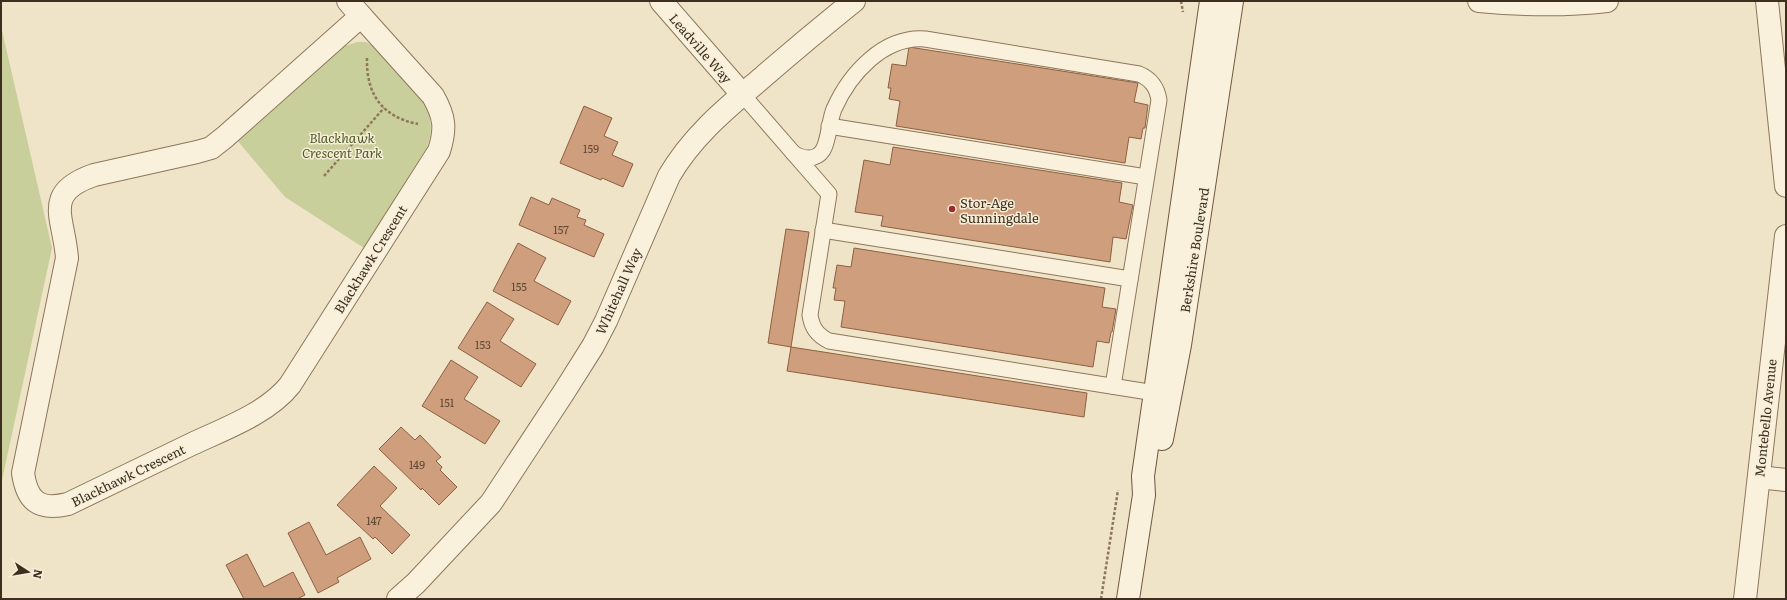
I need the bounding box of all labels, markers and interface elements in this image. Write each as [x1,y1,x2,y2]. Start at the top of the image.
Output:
street label: Leadville Way [665,9,737,88]
park label: Blackhawk Crescent Park [302,128,383,162]
house number: 159 [583,140,599,156]
street label: Berkshire Boulevard [1175,186,1213,314]
place label: Stor-Age Sunningdale [960,193,1039,227]
street label: Blackhawk Crescent [329,200,412,317]
marker: Stor-Age Sunningdale [947,204,957,214]
house number: 157 [553,221,569,237]
street label: Whitehall Way [590,244,646,337]
house number: 155 [511,278,527,294]
house number: 153 [475,336,491,352]
street label: Montebello Avenue [1749,358,1781,478]
house number: 151 [440,394,455,410]
street label: Blackhawk Crescent [68,439,189,511]
house number: 149 [409,456,425,472]
house number: 147 [366,512,382,528]
north arrow [8,552,48,592]
text: N [30,568,48,580]

